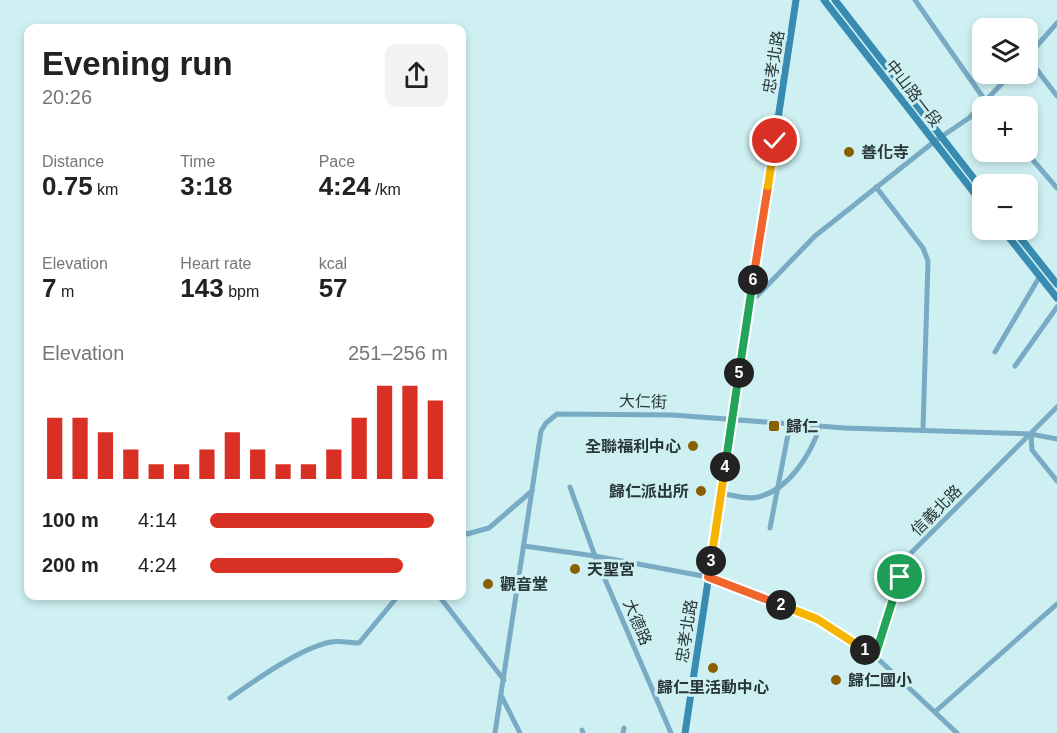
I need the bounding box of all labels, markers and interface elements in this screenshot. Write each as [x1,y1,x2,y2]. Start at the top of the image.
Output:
map controls [972,18,1038,240]
button: layers [972,18,1038,84]
street label: 忠孝北路 [760,29,787,95]
button: share [385,44,448,107]
text: Evening run [42,45,233,82]
street label: 中山路一段 [882,57,945,130]
text: 20:26 [42,86,92,108]
button: + [972,96,1038,162]
pin [749,115,800,166]
icon: check [758,124,791,157]
place label: 善化寺 [861,143,909,161]
marker: 善化寺 [842,145,856,159]
text: Distance [42,153,104,170]
text: Time [180,153,215,170]
text: Pace [319,153,355,170]
text: 0.75 [42,171,93,201]
text: 3:18 [180,171,232,201]
text: 4:24 [319,171,371,201]
button: − [972,174,1038,240]
text: km [93,181,118,198]
text: /km [371,181,401,198]
text: Elevation [42,255,108,272]
text: Heart rate [180,255,251,272]
text: kcal [319,255,347,272]
pin: 6 [738,265,768,295]
text: 6 [749,271,757,288]
text: 7 [42,273,56,303]
text: 143 [180,273,224,303]
text: 57 [319,273,348,303]
text: m [56,283,74,300]
text: bpm [224,283,259,300]
text: Elevation [42,342,124,364]
text: 251–256 m [348,342,448,364]
pin: 5 [724,358,754,388]
text: 5 [735,364,743,381]
street label: 大仁街 [619,392,667,411]
place label: 歸仁 [786,418,818,435]
marker: 歸仁 [767,419,781,433]
place label: 全聯福利中心 [585,438,681,455]
marker: 全聯福利中心 [686,439,700,453]
pin: 4 [710,452,740,482]
text: 4 [721,458,729,475]
street label: 信義北路 [908,482,965,539]
place label: 歸仁派出所 [609,483,689,500]
marker: 歸仁派出所 [694,484,708,498]
text: 100 m [42,509,99,531]
text: 4:14 [138,509,177,531]
pin: 3 [696,546,726,576]
pin [874,551,925,602]
text: 3 [707,552,715,569]
text: 200 m [42,554,99,576]
text: 4:24 [138,554,177,576]
icon: arrive [883,560,916,593]
place label: 天聖宮 [587,561,635,578]
marker: 天聖宮 [568,562,582,576]
place label: 觀音堂 [500,576,548,593]
marker: 觀音堂 [481,577,495,591]
pin: 2 [766,590,796,620]
text: 2 [777,596,785,613]
street label: 大德路 [620,597,655,648]
street label: 忠孝北路 [673,598,700,664]
pin: 1 [850,635,880,665]
text: 1 [861,641,869,658]
marker: 歸仁里活動中心 [706,661,720,675]
place label: 歸仁國小 [848,672,912,689]
marker: 歸仁國小 [829,673,843,687]
place label: 歸仁里活動中心 [657,679,769,696]

